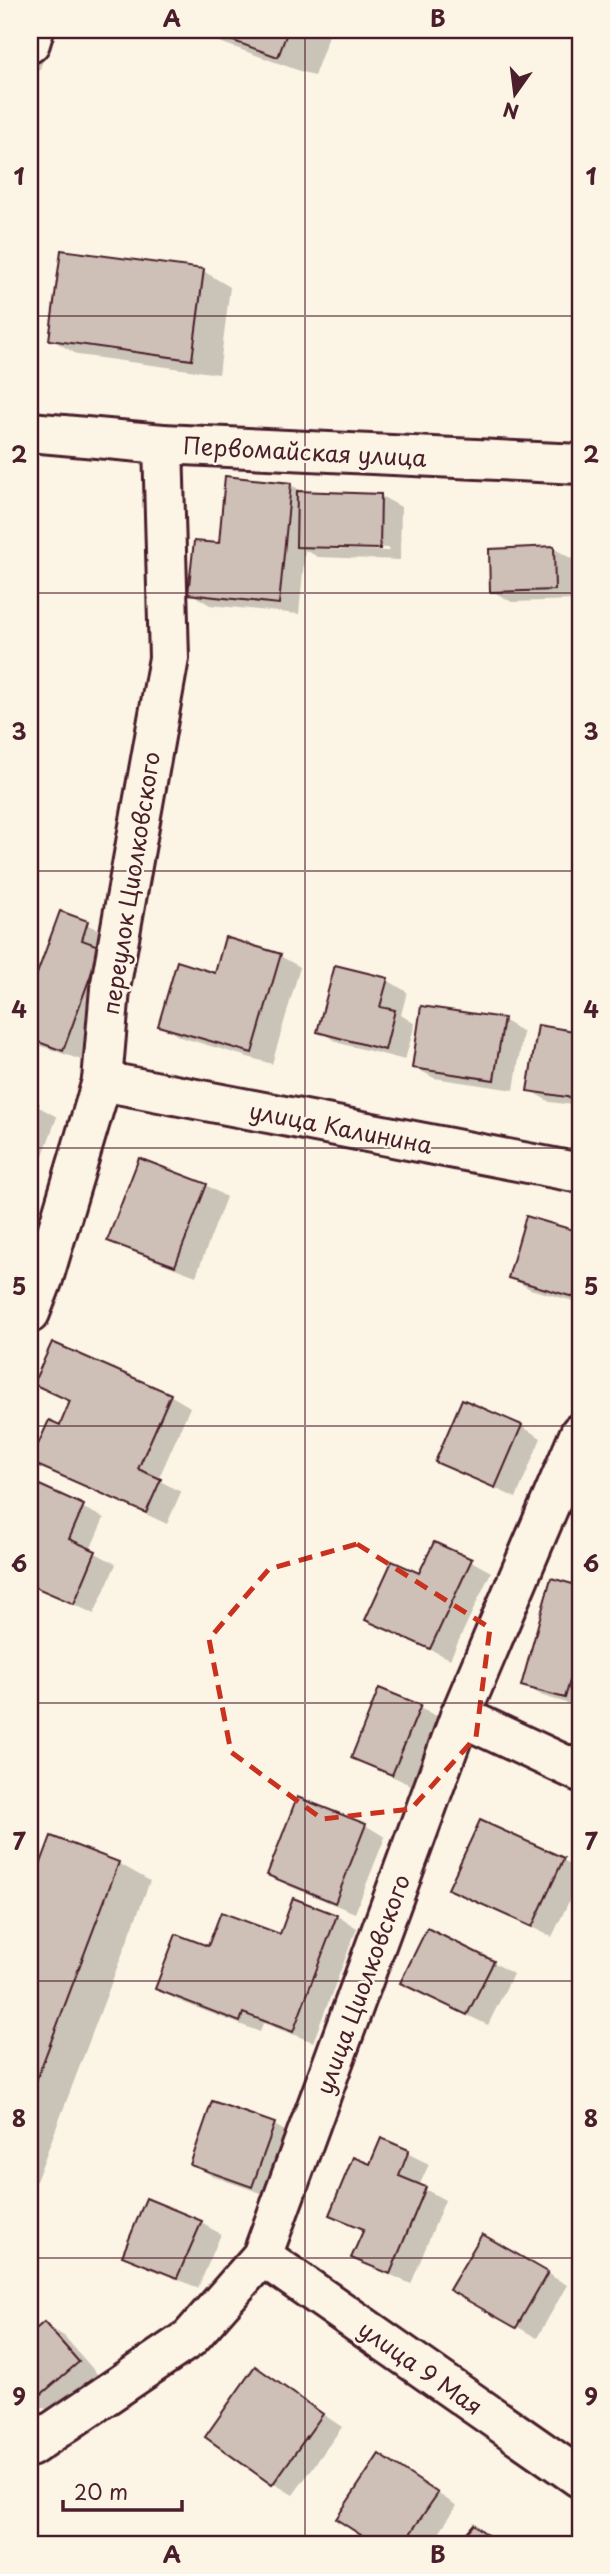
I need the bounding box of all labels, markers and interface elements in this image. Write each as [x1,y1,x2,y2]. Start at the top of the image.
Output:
text: A [163,0,181,35]
text: B [430,0,446,35]
north arrow [480,60,550,130]
text: N [500,96,521,127]
text: 1 [14,158,25,193]
text: 1 [586,158,597,193]
street label: Первомайская улица [182,427,428,475]
text: 2 [11,436,27,471]
text: 2 [583,436,599,471]
text: 3 [11,713,27,748]
text: 3 [583,713,599,748]
street label: переулок Циолковского [92,749,168,1017]
text: 4 [11,991,27,1026]
text: 4 [583,991,599,1026]
street label: улица Калинина [246,1092,436,1162]
text: 5 [12,1268,26,1303]
text: 5 [584,1268,598,1303]
text: 6 [11,1545,27,1580]
text: 6 [583,1545,599,1580]
text: 7 [12,1823,26,1858]
text: 7 [584,1823,598,1858]
street label: улица Циолковского [306,1869,418,2099]
text: 8 [12,2100,26,2135]
text: 8 [584,2100,598,2135]
street label: улица 9 Мая [352,2311,490,2423]
text: 9 [12,2378,26,2413]
text: 9 [584,2378,598,2413]
scale bar [63,2469,182,2513]
text: 20 m [74,2475,128,2507]
text: A [163,2536,181,2571]
text: B [430,2536,446,2571]

